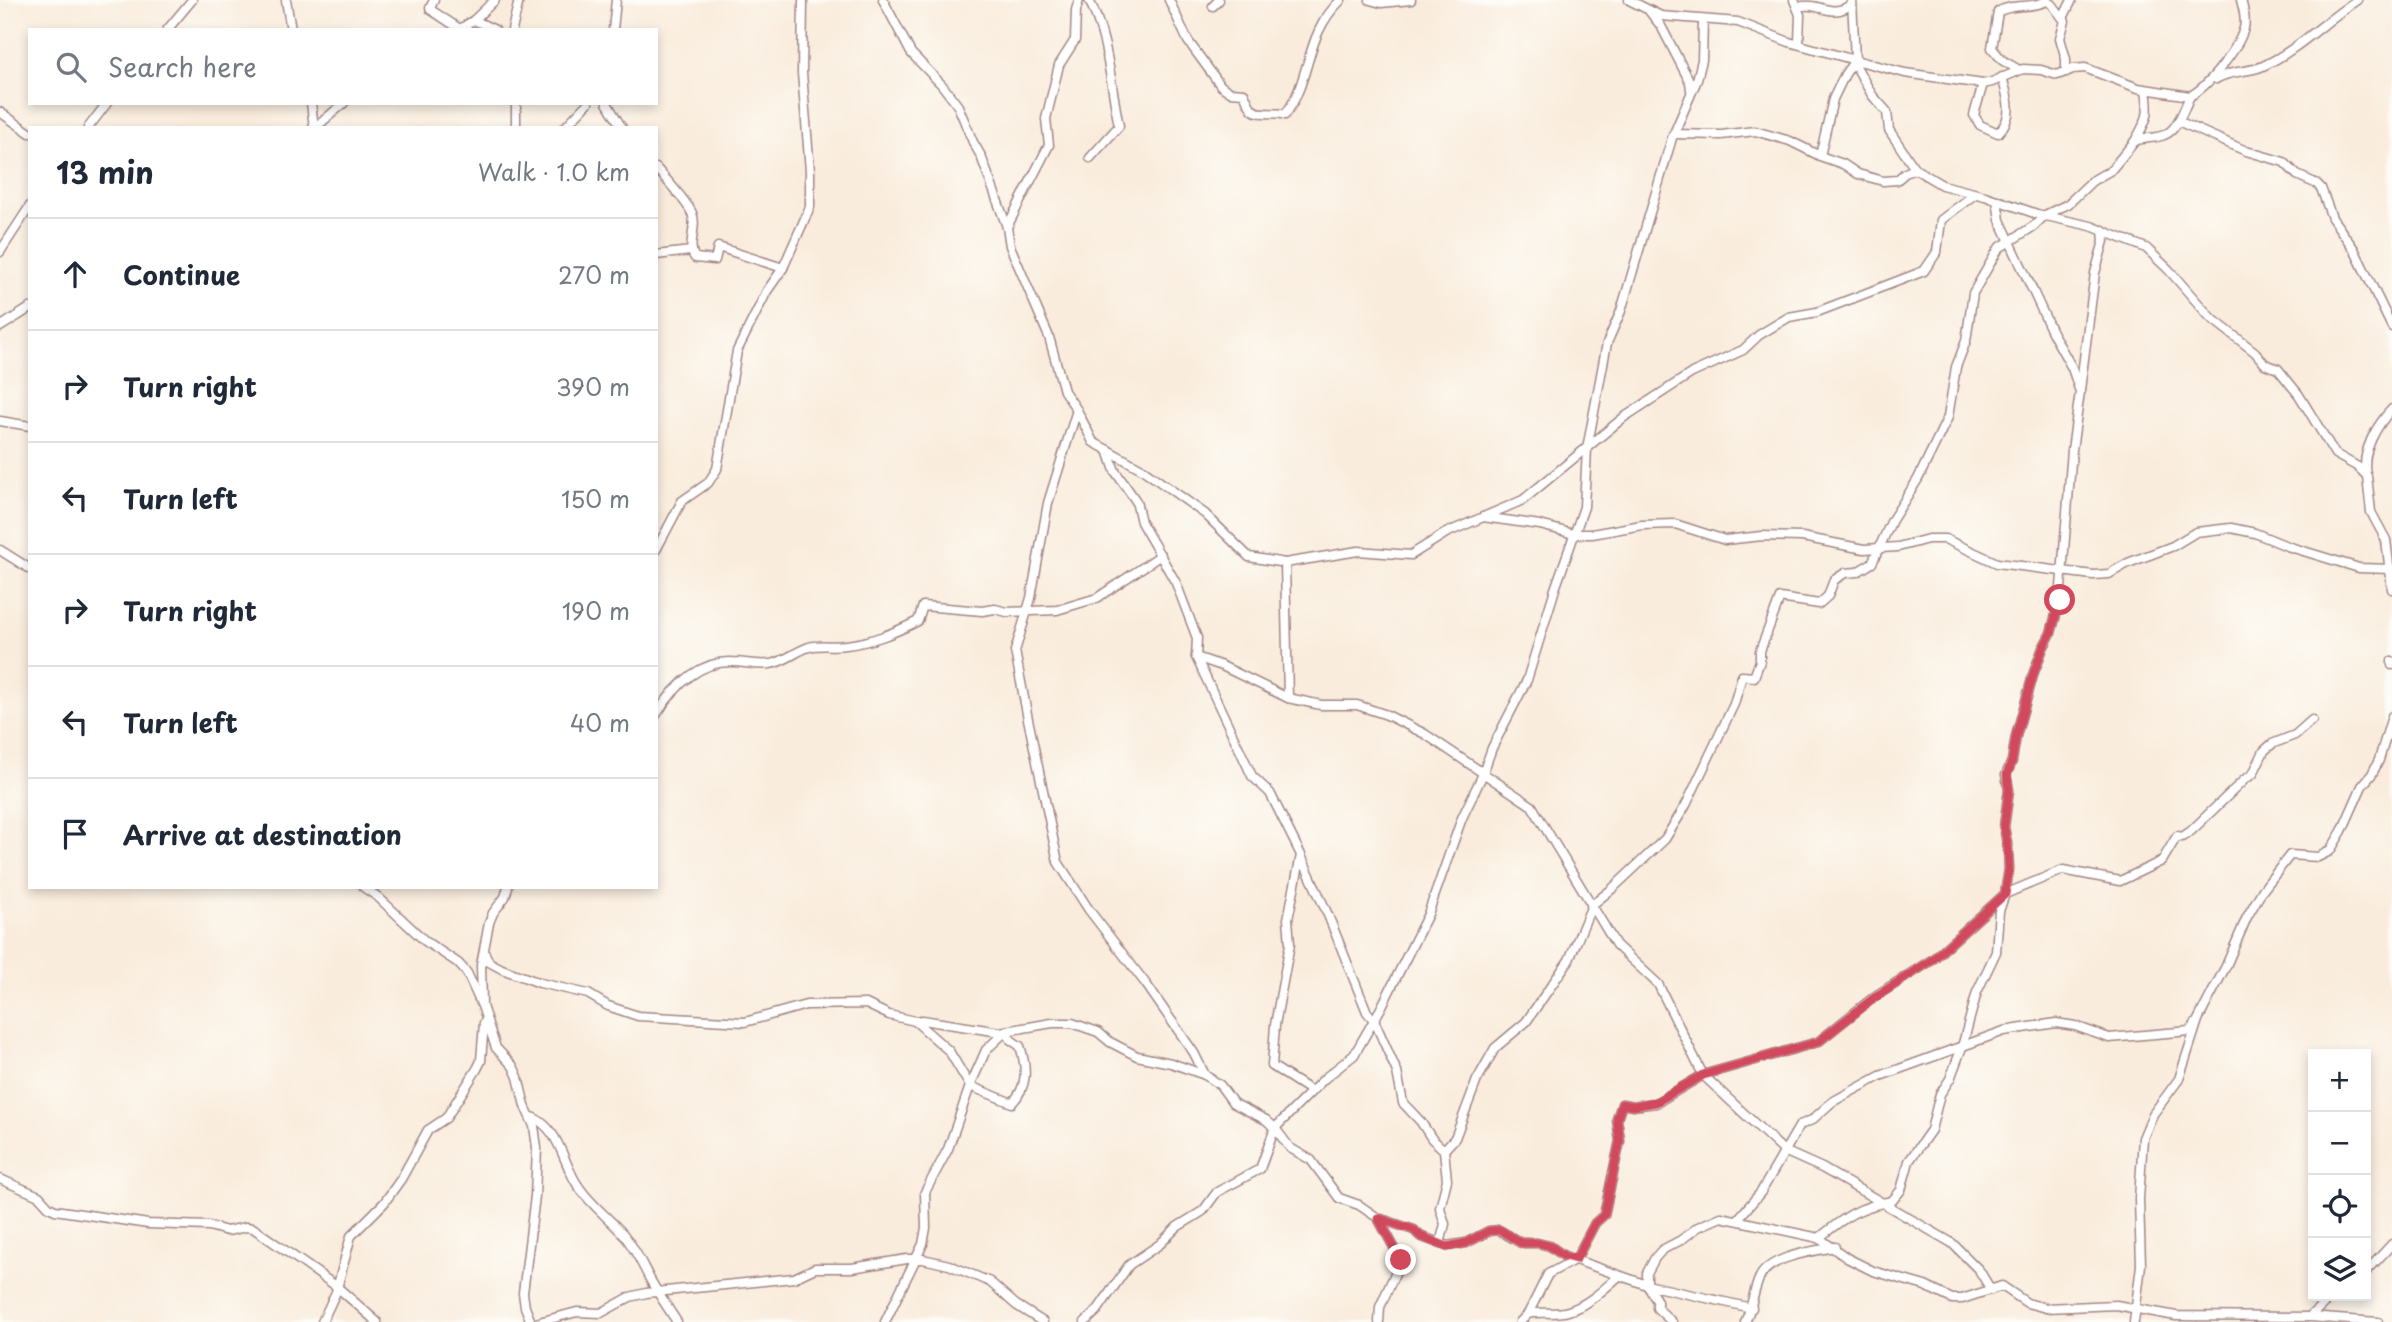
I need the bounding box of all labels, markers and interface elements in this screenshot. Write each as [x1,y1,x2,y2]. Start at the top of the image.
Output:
search box [28,28,658,105]
text: Search here [108,47,257,86]
icon: search [52,48,90,86]
text: 13 min [56,149,154,194]
text: Walk · 1.0 km [478,154,630,189]
icon: ahead [56,255,94,293]
text: Continue [123,255,240,294]
text: 270 m [558,257,630,292]
icon: right [56,367,94,405]
text: Turn right [123,367,257,406]
text: 390 m [556,369,630,404]
icon: left [56,479,94,517]
text: Turn left [123,479,238,518]
text: 150 m [561,481,630,516]
route start [2044,584,2075,615]
icon: right [56,591,94,629]
text: Turn right [123,591,257,630]
text: 190 m [562,593,630,628]
icon: left [56,703,94,741]
text: Turn left [123,703,238,742]
text: 40 m [570,705,630,740]
icon: arrive [56,815,94,853]
text: Arrive at destination [123,815,402,854]
map controls [2308,1049,2371,1301]
button: + [2308,1049,2371,1112]
button: − [2308,1112,2371,1175]
button: locate [2308,1175,2371,1238]
button: layers [2308,1238,2371,1301]
route end [1385,1244,1416,1275]

